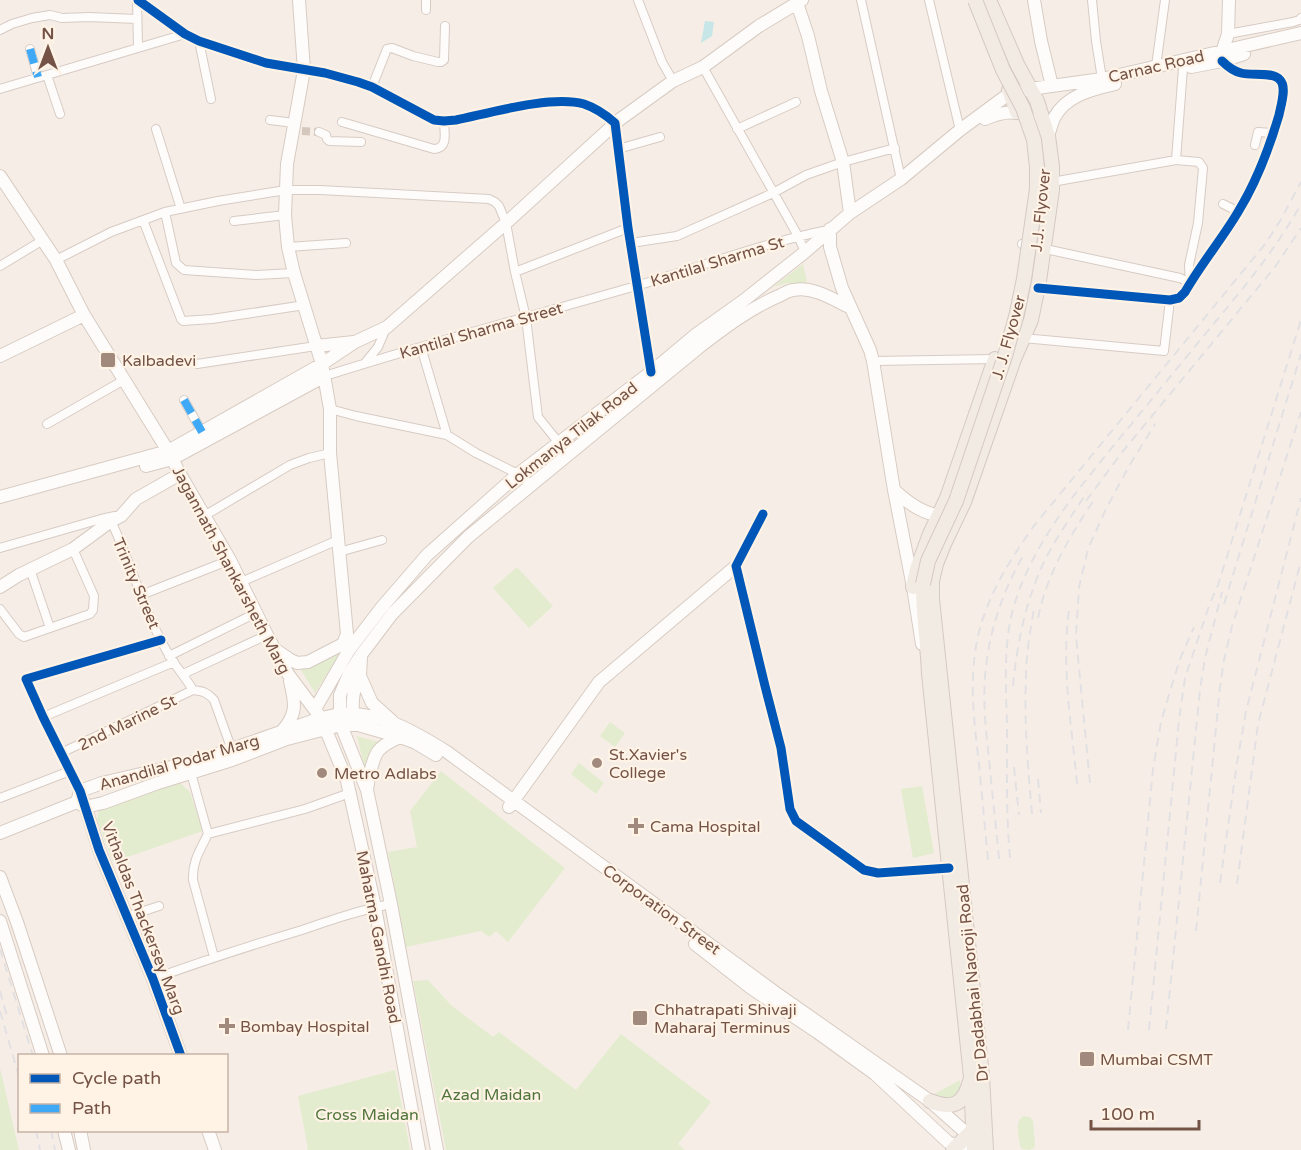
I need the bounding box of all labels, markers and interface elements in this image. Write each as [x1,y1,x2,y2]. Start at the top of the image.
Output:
north arrow [18,18,78,78]
text: N [42,24,54,44]
street label: Carnac Road [1106,46,1206,88]
street label: J.J. Flyover [1027,167,1055,252]
street label: Kantilal Sharma St [648,232,786,292]
street label: J. J. Flyover [987,292,1031,382]
street label: Kantilal Sharma Street [397,298,565,364]
marker: Kalbadevi [99,351,117,369]
place label: Kalbadevi [122,351,196,371]
street label: Lokmanya Tilak Road [502,378,642,494]
street label: Jagannath Shankarsheth Marg [168,463,295,678]
street label: Trinity Street [108,535,164,632]
street label: 2nd Marine St [75,690,180,755]
street label: Anandilal Podar Marg [97,731,262,795]
place label: St.Xavier's College [609,745,687,783]
marker: St.Xavier's College [590,756,604,770]
place label: Metro Adlabs [334,764,437,784]
marker: Metro Adlabs [315,766,329,780]
marker: Cama Hospital [627,817,645,835]
place label: Cama Hospital [650,817,760,837]
street label: Vithaldas Thackersey Marg [97,819,189,1018]
street label: Mahatma Gandhi Road [351,849,405,1025]
street label: Corporation Street [599,860,724,959]
street label: Dr Dadabhai Naoroji Road [953,883,993,1083]
place label: Chhatrapati Shivaji Maharaj Terminus [654,1000,797,1038]
marker: Chhatrapati Shivaji Maharaj Terminus [631,1009,649,1027]
marker: Bombay Hospital [218,1017,236,1035]
place label: Bombay Hospital [240,1017,370,1037]
marker: Mumbai CSMT [1078,1050,1096,1068]
place label: Mumbai CSMT [1100,1050,1213,1070]
legend [18,1054,228,1132]
text: Cycle path [72,1067,161,1089]
park label: Azad Maidan [441,1085,541,1105]
scale bar [1091,1093,1199,1131]
text: Path [72,1097,111,1119]
text: 100 m [1100,1103,1155,1125]
park label: Cross Maidan [315,1105,419,1125]

